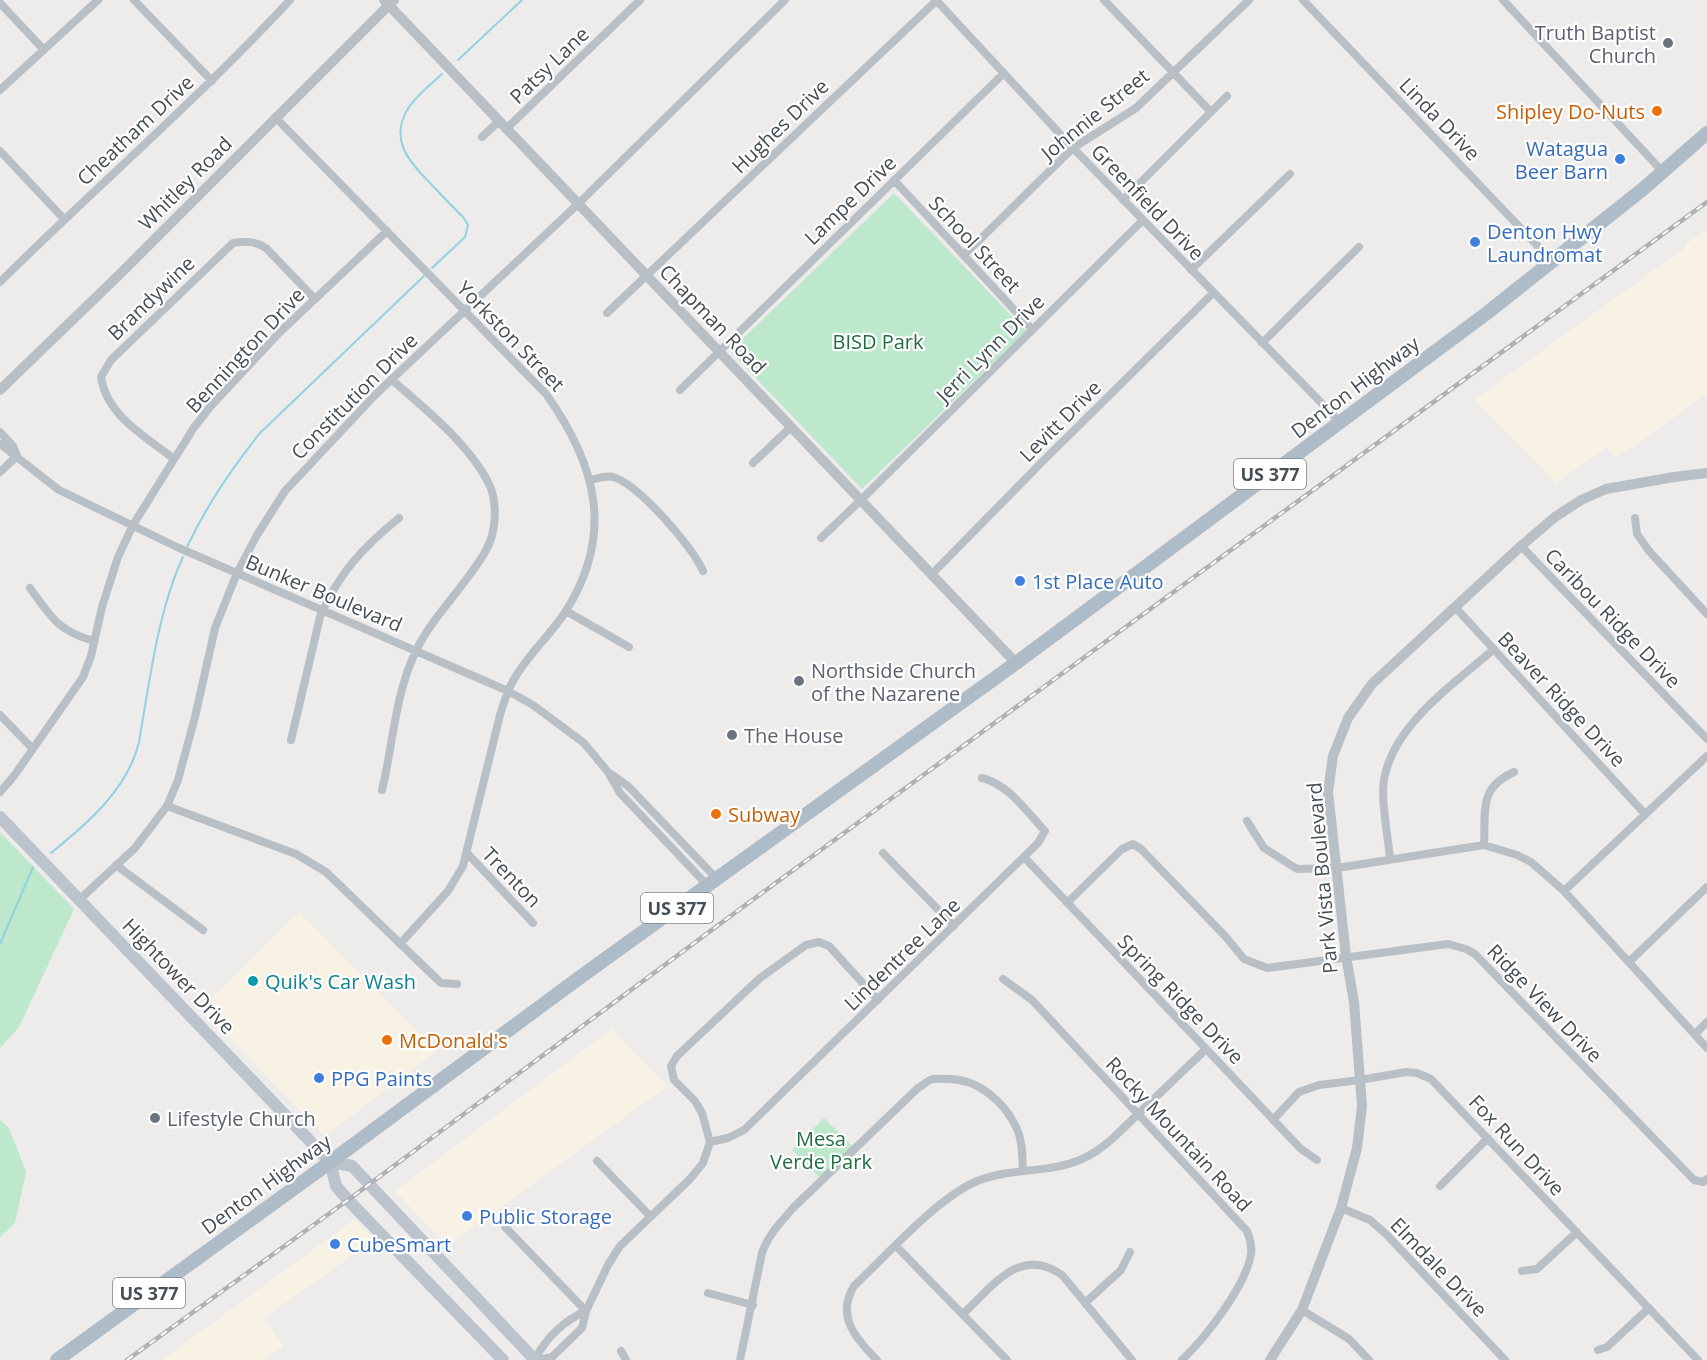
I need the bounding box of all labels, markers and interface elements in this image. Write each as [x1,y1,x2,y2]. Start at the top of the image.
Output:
place label: Truth Baptist Church [1535,19,1656,69]
street label: Patsy Lane [504,21,594,109]
marker: Truth Baptist Church [1661,36,1675,50]
street label: Johnnie Street [1034,62,1155,167]
street label: Cheatham Drive [71,69,199,191]
street label: Linda Drive [1394,72,1486,166]
street label: Hughes Drive [726,73,834,179]
place label: Shipley Do-Nuts [1496,98,1645,125]
marker: Shipley Do-Nuts [1650,104,1664,118]
street label: Whitley Road [132,130,238,236]
place label: Watagua Beer Barn [1515,135,1608,185]
street label: Greenfield Drive [1086,138,1210,266]
street label: Lampe Drive [798,149,902,251]
marker: Watagua Beer Barn [1613,152,1627,166]
street label: School Street [923,190,1027,298]
place label: Denton Hwy Laundromat [1487,218,1603,268]
marker: Denton Hwy Laundromat [1468,235,1482,249]
street label: Brandywine [102,250,200,346]
street label: Chapman Road [654,258,772,380]
street label: Yorkston Street [451,275,571,397]
street label: Bennington Drive [180,281,310,419]
street label: Jerri Lynn Drive [929,288,1050,409]
street label: Constitution Drive [285,327,423,465]
park label: BISD Park [832,328,924,355]
street label: Denton Highway [1285,329,1425,444]
street label: Levitt Drive [1013,374,1107,468]
road number: US 377 [1234,459,1306,489]
street label: Caribou Ridge Drive [1539,542,1687,694]
street label: Bunker Boulevard [242,548,406,638]
place label: 1st Place Auto [1032,568,1164,595]
marker: 1st Place Auto [1013,574,1027,588]
street label: Beaver Ridge Drive [1492,626,1632,772]
place label: Northside Church of the Nazarene [811,657,976,707]
marker: Northside Church of the Nazarene [792,674,806,688]
place label: The House [744,722,844,749]
marker: The House [725,728,739,742]
street label: Park Vista Boulevard [1300,781,1344,975]
place label: Subway [728,801,801,828]
marker: Subway [709,807,723,821]
street label: Trenton [477,841,547,913]
street label: Lindentree Lane [838,892,966,1016]
road number: US 377 [641,893,713,923]
street label: Hightower Drive [117,912,241,1040]
street label: Spring Ridge Drive [1112,928,1250,1070]
street label: Ridge View Drive [1482,938,1608,1068]
place label: Quik's Car Wash [265,968,416,995]
marker: Quik's Car Wash [246,974,260,988]
place label: McDonald's [399,1027,508,1054]
marker: McDonald's [380,1033,394,1047]
street label: Rocky Mountain Road [1100,1051,1258,1217]
place label: PPG Paints [331,1065,432,1092]
marker: PPG Paints [312,1071,326,1085]
street label: Fox Run Drive [1463,1089,1571,1201]
place label: Lifestyle Church [167,1105,316,1132]
marker: Lifestyle Church [148,1111,162,1125]
park label: Mesa Verde Park [770,1125,872,1175]
street label: Denton Highway [196,1127,337,1240]
place label: Public Storage [479,1203,612,1230]
marker: Public Storage [460,1209,474,1223]
street label: Elmdale Drive [1385,1211,1493,1323]
place label: CubeSmart [347,1231,451,1258]
marker: CubeSmart [328,1237,342,1251]
road number: US 377 [113,1278,185,1308]

